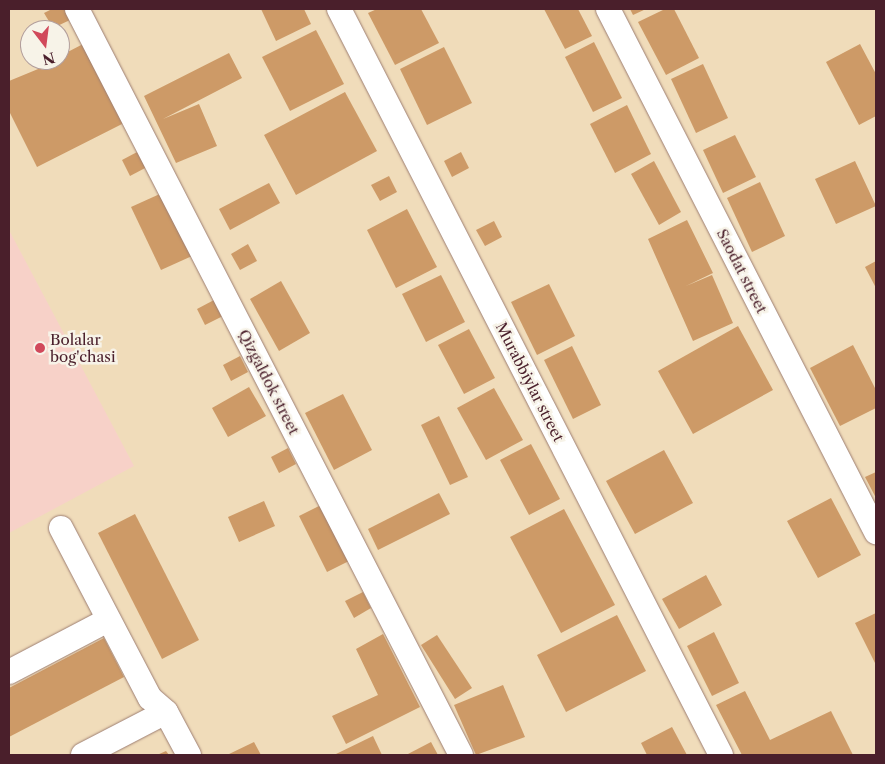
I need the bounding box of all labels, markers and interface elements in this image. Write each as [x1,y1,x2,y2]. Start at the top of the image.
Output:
north arrow [20,20,70,70]
text: N [40,48,57,69]
street label: Saodat street [713,226,771,316]
street label: Murabbiylar street [492,319,568,445]
street label: Qizgaldok street [235,326,303,438]
place label: Bolalar bog'chasi [50,330,115,365]
marker: Bolalar bog'chasi [34,342,46,354]

